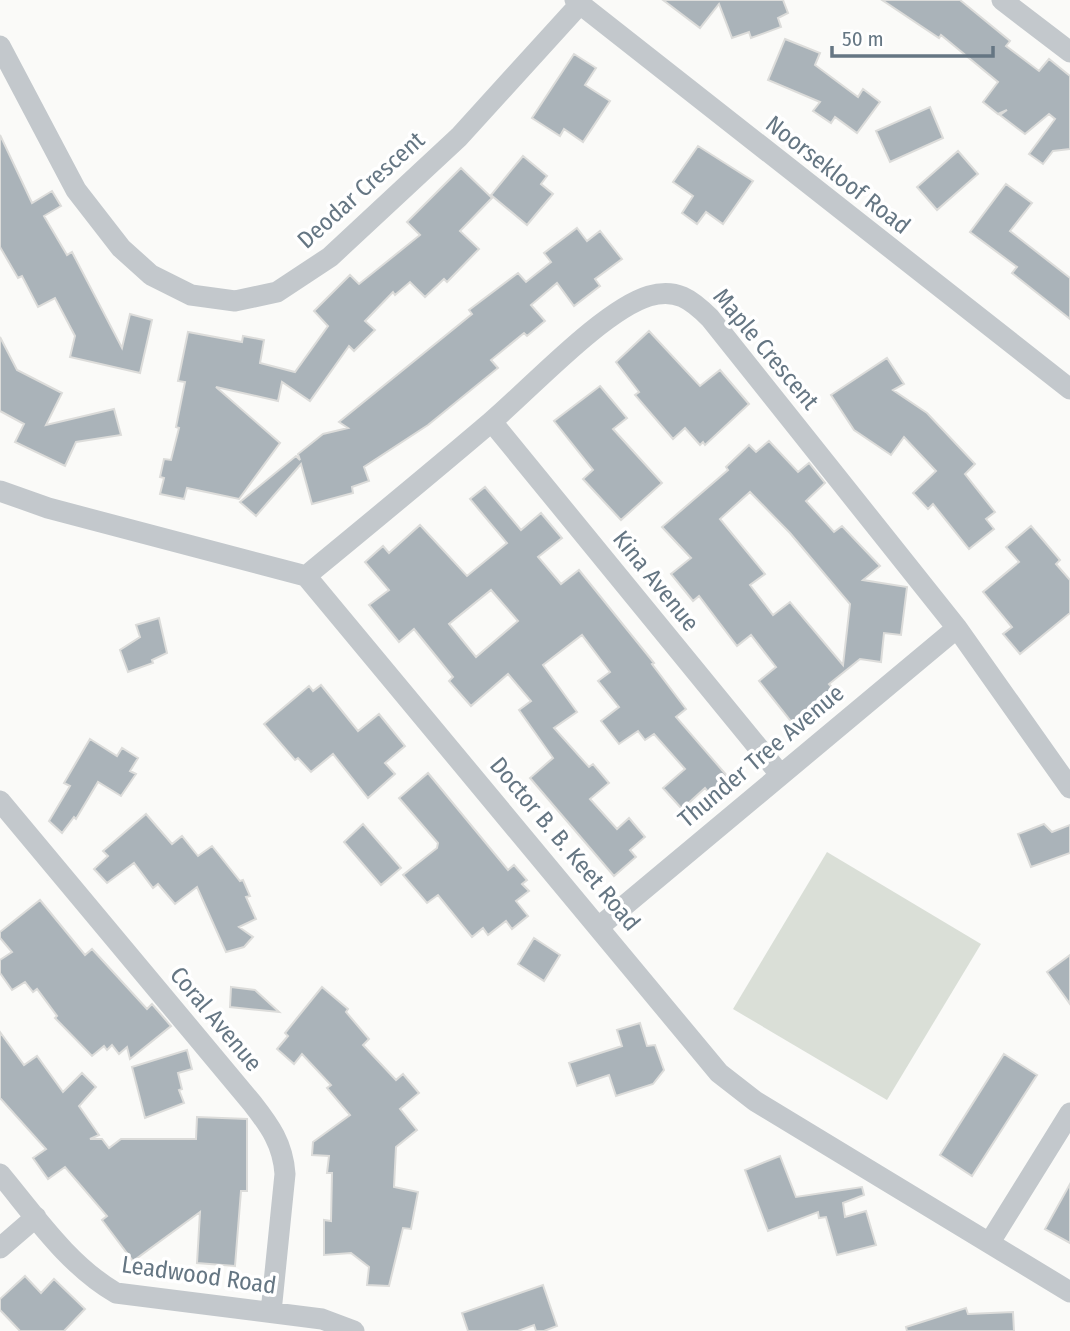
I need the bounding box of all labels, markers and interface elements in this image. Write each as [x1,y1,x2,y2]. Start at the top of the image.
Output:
scale bar [832,14,993,58]
text: 50 m [842,26,884,52]
street label: Noorsekloof Road [760,110,916,240]
street label: Deodar Crescent [292,126,430,254]
street label: Maple Crescent [707,283,825,415]
street label: Kina Avenue [607,525,705,637]
street label: Thunder Tree Avenue [673,679,849,833]
street label: Doctor B. B. Keet Road [484,752,646,936]
street label: Coral Avenue [164,961,268,1077]
street label: Leadwood Road [120,1250,278,1300]

